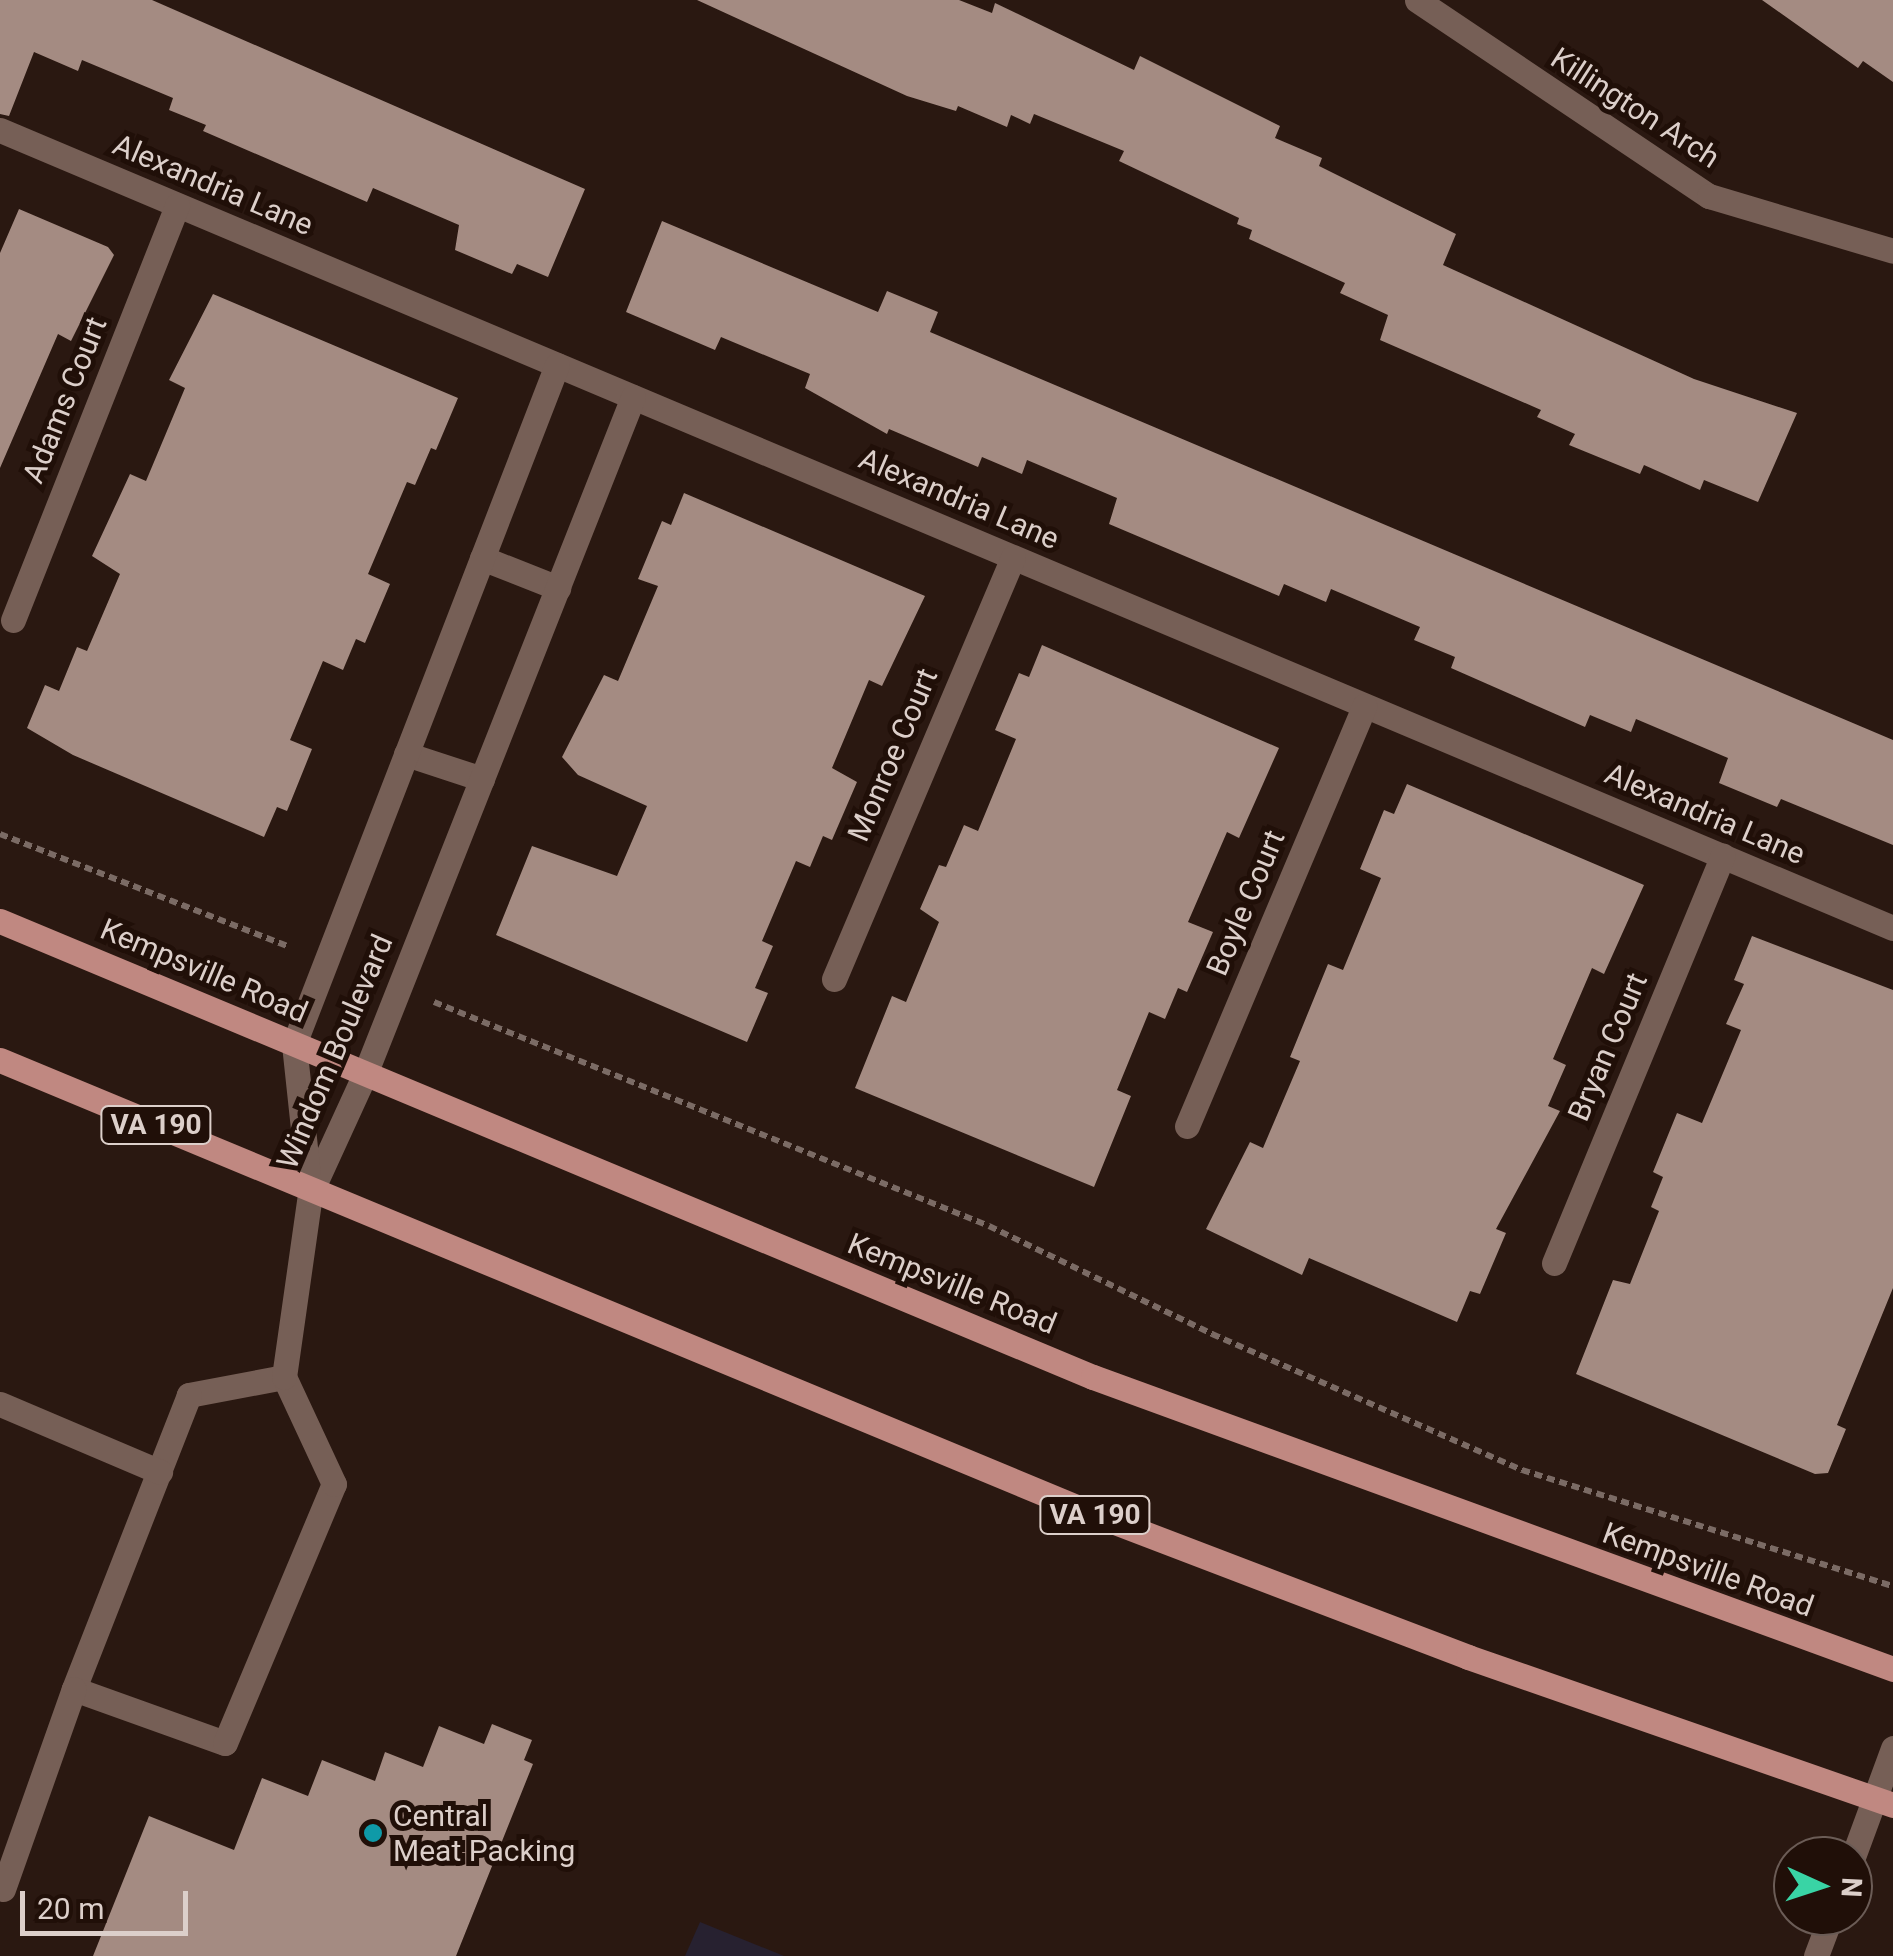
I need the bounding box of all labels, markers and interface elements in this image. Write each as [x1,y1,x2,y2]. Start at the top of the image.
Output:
street label: Killington Arch [1544,40,1726,176]
street label: Alexandria Lane [108,127,318,243]
street label: Adams Court [15,312,115,488]
street label: Alexandria Lane [854,441,1064,557]
street label: Monroe Court [840,663,946,847]
street label: Alexandria Lane [1600,756,1810,872]
street label: Boyle Court [1199,825,1293,981]
street label: Kempsville Road [95,911,313,1031]
street label: Windom Boulevard [269,929,401,1175]
street label: Bryan Court [1561,968,1655,1126]
road number: VA 190 [98,1102,214,1148]
street label: Kempsville Road [843,1226,1061,1342]
road number: VA 190 [1038,1492,1152,1538]
street label: Kempsville Road [1598,1515,1818,1625]
place label: Central Meat Packing [393,1798,575,1868]
marker: Central Meat Packing [362,1822,384,1844]
north arrow [1773,1836,1873,1936]
scale bar [25,1871,192,1933]
text: N [1834,1877,1868,1898]
text: 20 m [37,1891,104,1926]

